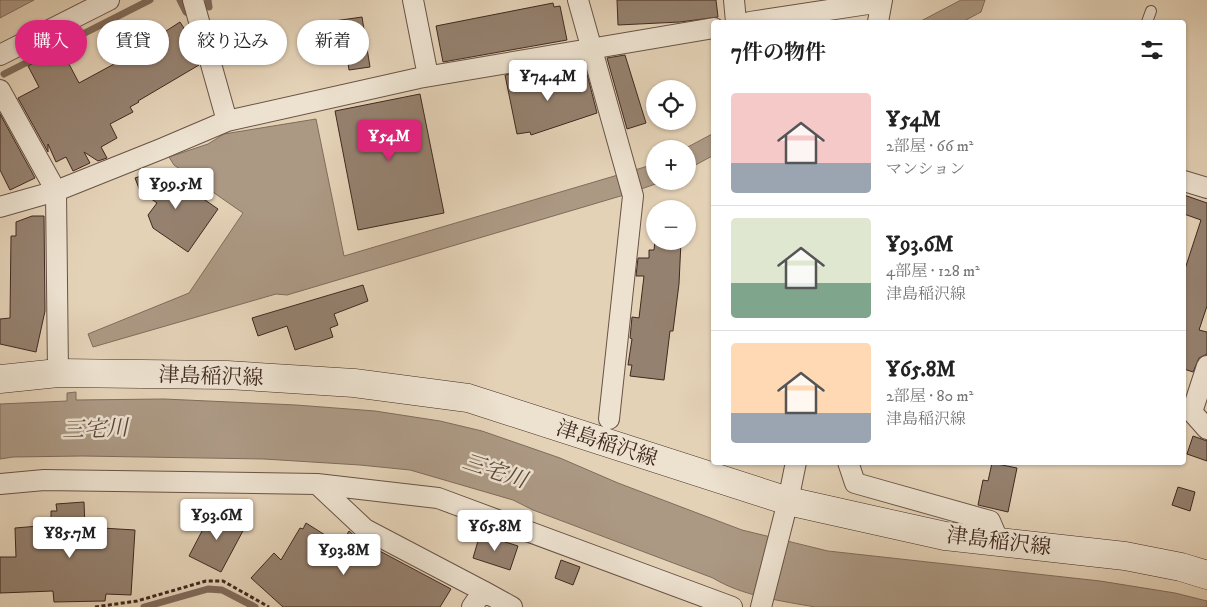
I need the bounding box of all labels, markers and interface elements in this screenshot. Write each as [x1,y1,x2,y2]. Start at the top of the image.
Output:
chip: 購入 [15,20,87,65]
chip: 賃貸 [97,20,169,65]
chip: 絞り込み [179,20,287,65]
chip: 新着 [297,20,369,65]
icon: filters [1138,36,1166,64]
text: 7件の物件 [731,40,826,66]
pin: ¥74.4M [507,59,589,102]
text: ¥74.4M [520,66,576,86]
map controls [646,80,696,250]
button: locate [646,80,696,130]
text: ¥54M [886,107,941,133]
icon: home [771,113,831,173]
pin: ¥54M [359,120,419,162]
text: ¥54M [368,126,410,146]
text: 2部屋 · 66 m² [886,136,973,156]
button: + [646,140,696,190]
text: マンション [886,159,965,179]
pin: ¥99.5M [135,168,217,210]
text: ¥99.5M [150,174,202,194]
button: − [646,200,696,250]
text: ¥93.6M [886,232,954,258]
icon: home [771,238,831,298]
text: 4部屋 · 128 m² [886,261,980,281]
text: 津島稲沢線 [886,284,966,304]
text: ¥65.8M [886,357,956,383]
street label: 津島稲沢線 [158,362,264,392]
icon: home [771,363,831,423]
text: 2部屋 · 80 m² [886,386,973,406]
text: 津島稲沢線 [886,409,966,429]
water label: 三宅川 [62,415,130,444]
street label: 津島稲沢線 [553,415,661,473]
water label: 三宅川 [459,448,532,495]
pin: ¥93.6M [176,498,258,541]
text: ¥93.6M [191,505,243,525]
pin: ¥65.8M [454,510,536,552]
pin: ¥85.7M [29,516,111,559]
text: ¥65.8M [469,516,521,536]
text: ¥85.7M [44,523,96,543]
street label: 津島稲沢線 [945,523,1053,561]
pin: ¥93.8M [303,534,385,576]
text: ¥93.8M [318,540,370,560]

